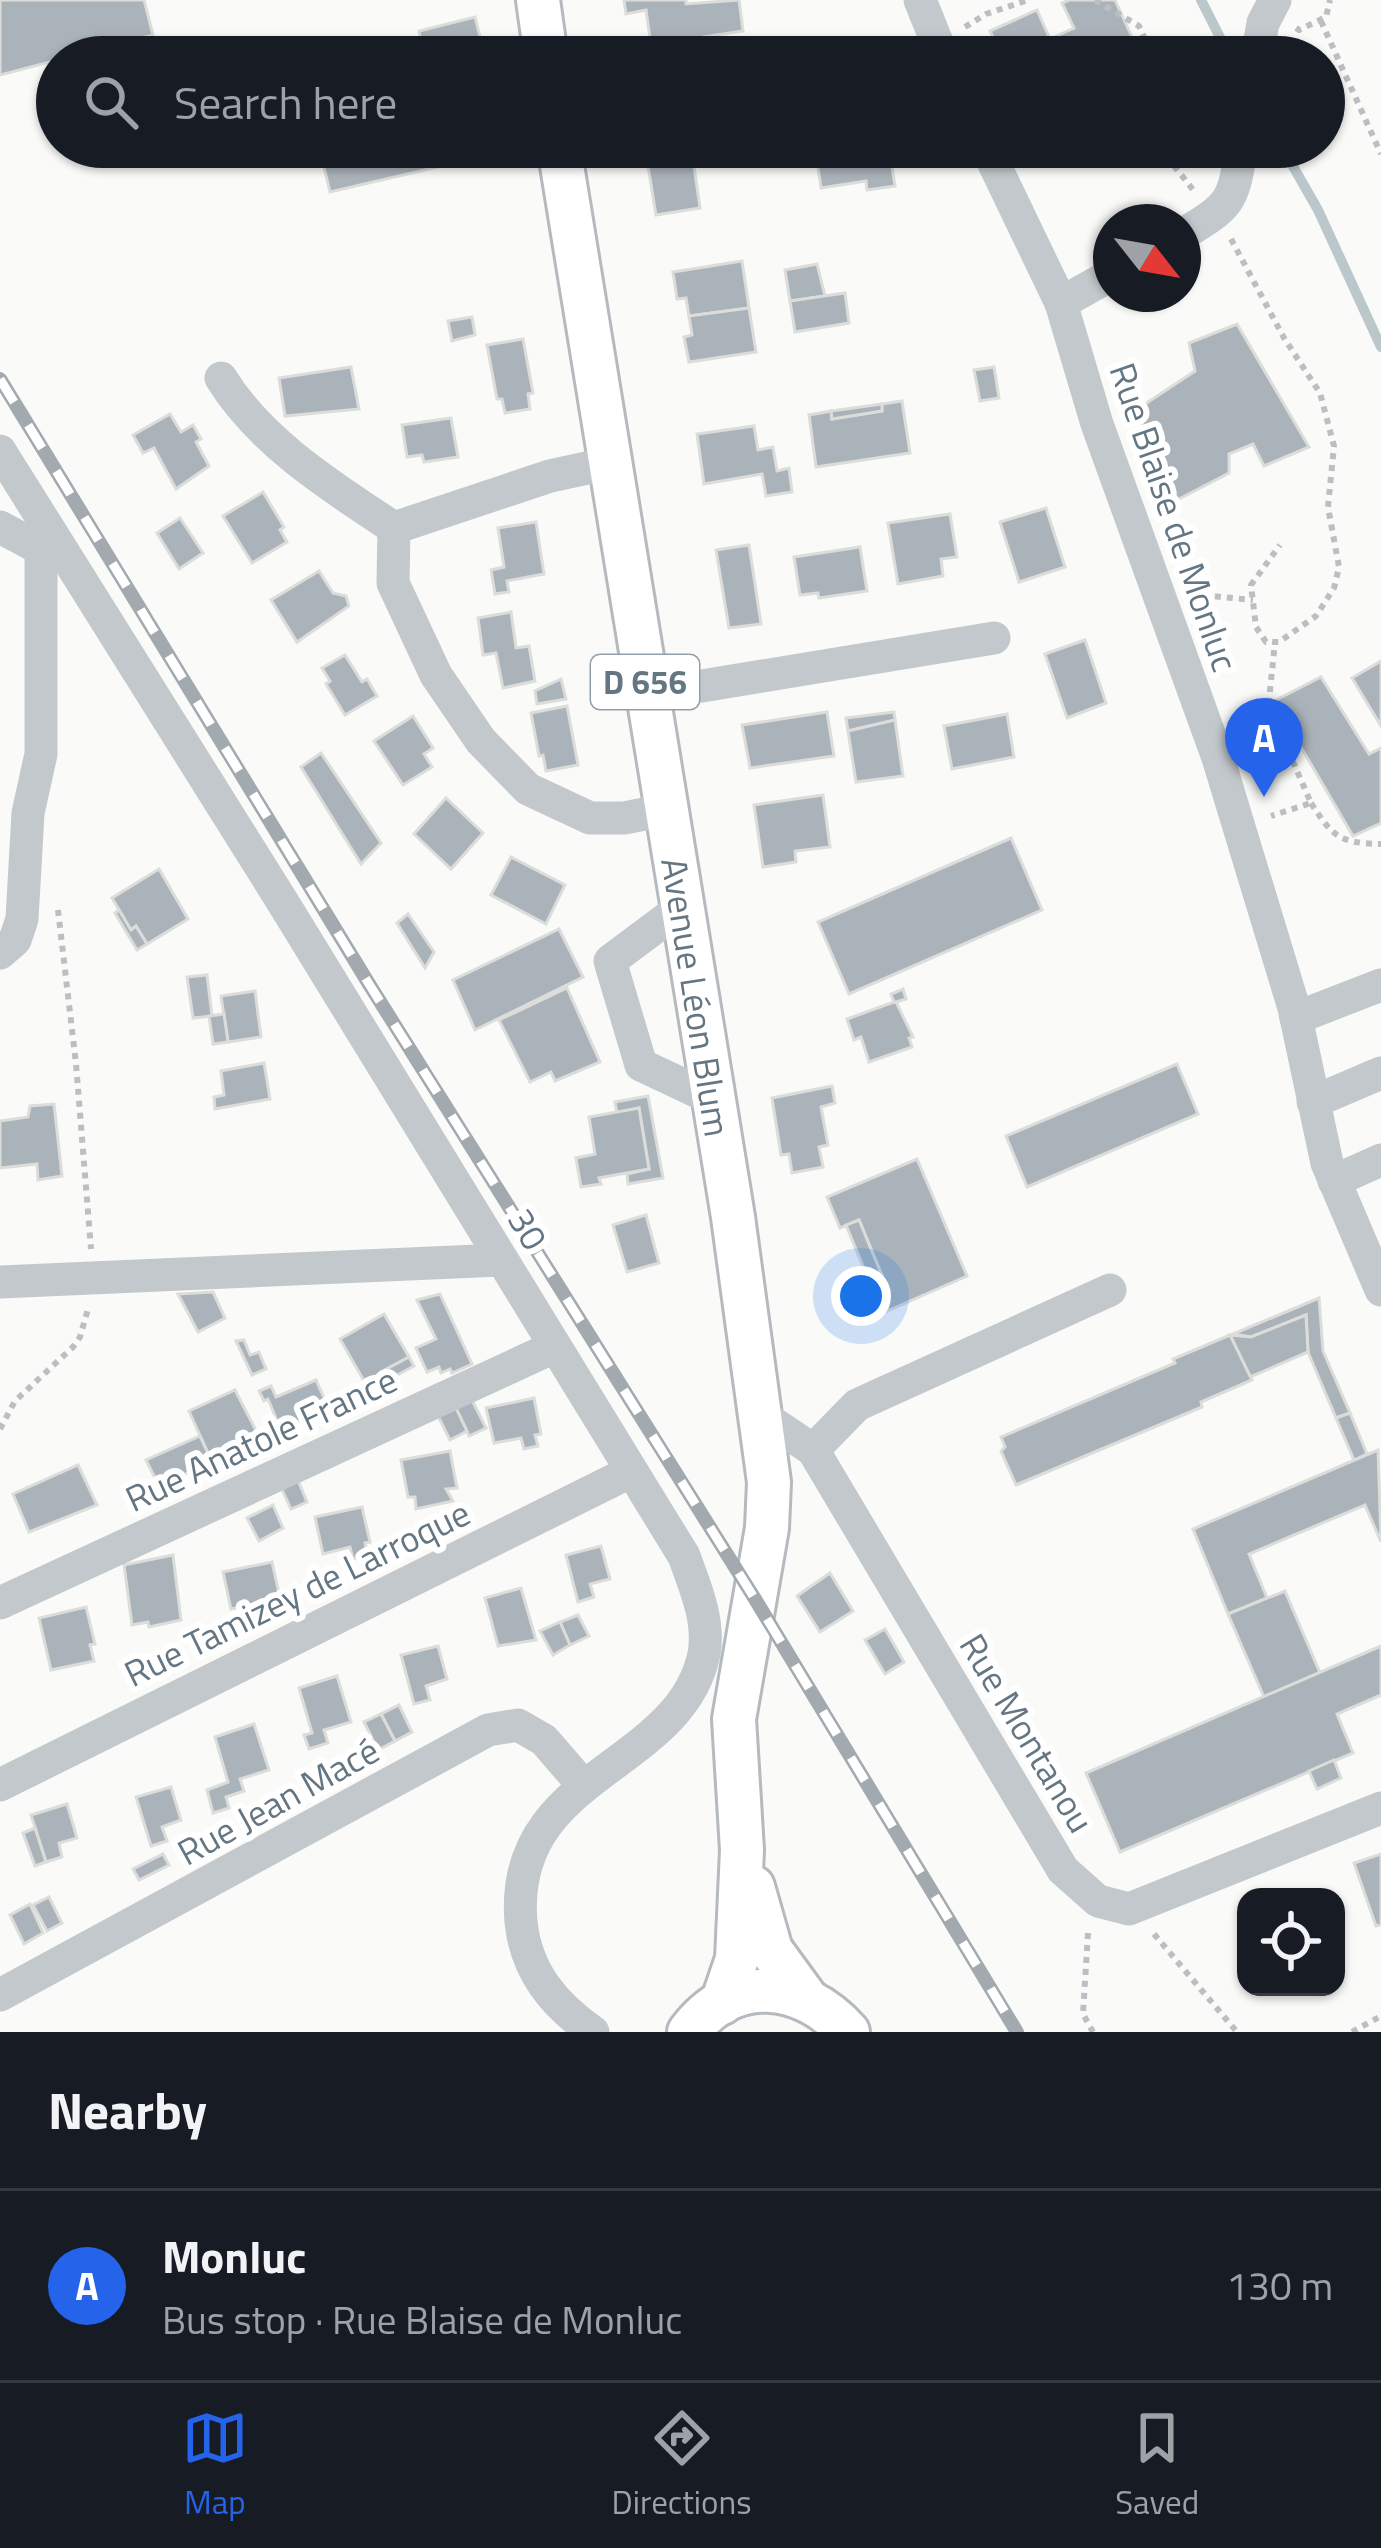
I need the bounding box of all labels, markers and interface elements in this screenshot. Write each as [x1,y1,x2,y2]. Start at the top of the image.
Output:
search box [36,36,1345,168]
text: Search here [174,68,397,136]
icon: search [78,69,144,135]
north arrow [1093,204,1201,312]
street label: Rue Blaise de Monluc [1096,355,1253,679]
road number: D 656 [591,655,699,709]
pin: A [1225,698,1303,797]
street label: Avenue Léon Blum [647,853,746,1140]
street label: 30 [494,1197,562,1260]
your location [831,1266,891,1326]
street label: Rue Anatole France [116,1352,406,1526]
street label: Rue Tamizey de Larroque [115,1485,479,1700]
street label: Rue Montanou [946,1623,1109,1843]
street label: Rue Jean Macé [167,1722,389,1879]
map controls [1237,1888,1345,1996]
button: locate [1237,1888,1345,1996]
text: Nearby [48,2071,207,2149]
text: Monluc [162,2222,306,2290]
text: A [75,2256,99,2315]
text: 130 m [1226,2256,1333,2315]
text: Bus stop · Rue Blaise de Monluc [162,2290,682,2349]
tab: Map [182,2405,248,2527]
tab: Directions [612,2405,751,2527]
tab: Saved [1115,2405,1199,2527]

